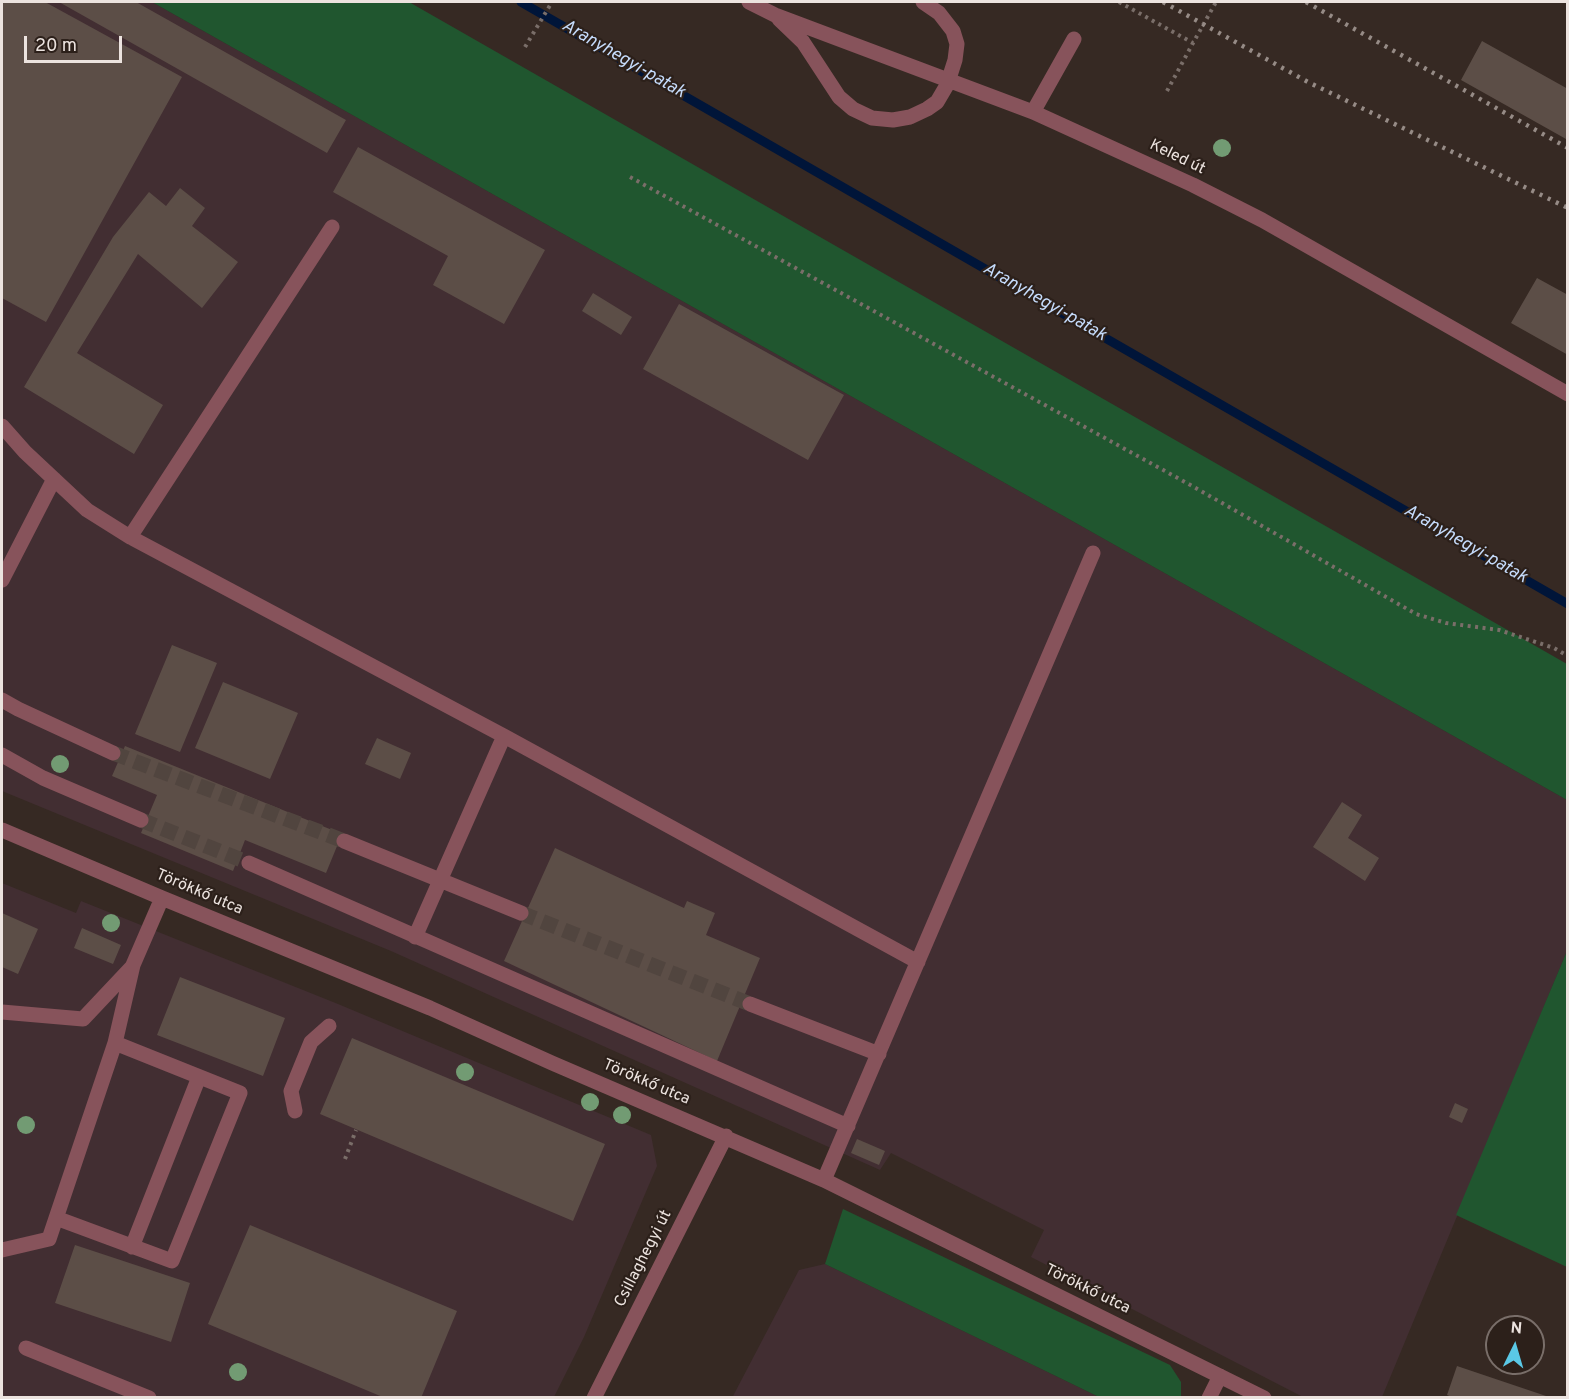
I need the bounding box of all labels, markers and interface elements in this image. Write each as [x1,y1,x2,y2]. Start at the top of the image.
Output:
water label: Aranyhegyi-patak [557,16,689,104]
scale bar [27,24,124,62]
text: 20 m [35,35,77,58]
street label: Keled út [1146,136,1208,180]
water label: Aranyhegyi-patak [978,259,1110,347]
water label: Aranyhegyi-patak [1399,501,1531,589]
street label: Törökkő utca [153,866,245,920]
street label: Törökkő utca [600,1056,692,1110]
street label: Csillaghegyi út [611,1207,677,1311]
street label: Törökkő utca [1041,1261,1133,1319]
north arrow [1485,1315,1545,1375]
text: N [1510,1319,1523,1340]

